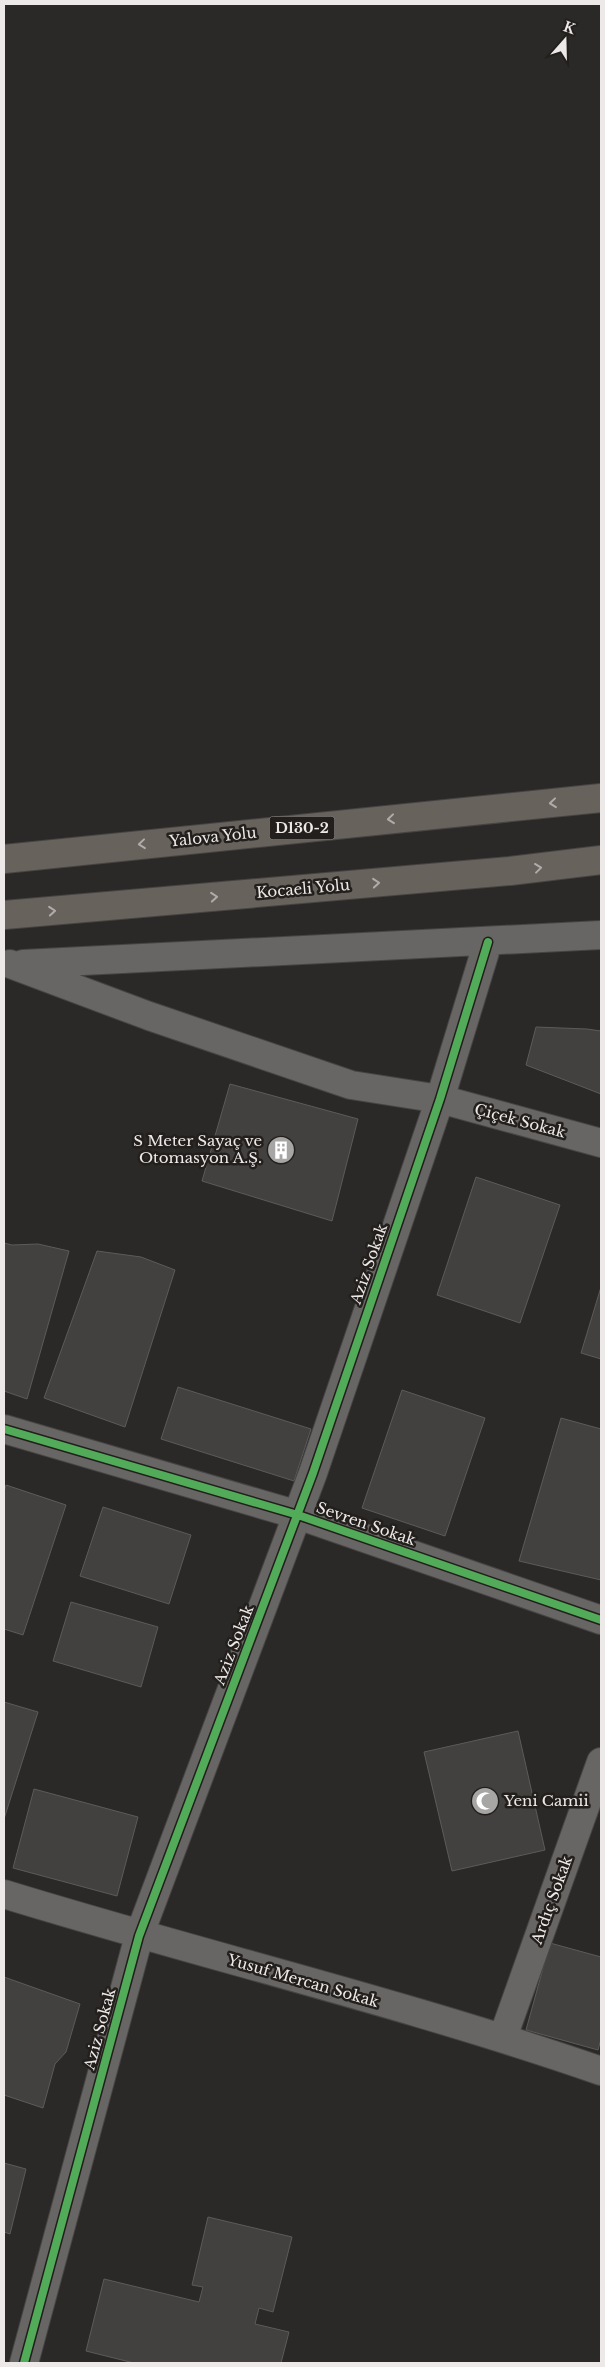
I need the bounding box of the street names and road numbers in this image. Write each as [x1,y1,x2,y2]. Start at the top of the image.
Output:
road number: D130-2 [270,816,334,840]
street label: Yalova Yolu [168,822,257,851]
street label: Kocaeli̇ Yolu [255,875,351,902]
street label: Çiçek Sokak [473,1099,568,1142]
street label: Aziz Sokak [346,1220,391,1308]
street label: Sevren Sokak [314,1498,419,1550]
street label: Aziz Sokak [209,1602,258,1688]
street label: Ardıç Sokak [526,1852,577,1947]
street label: Yusuf Mercan Sokak [224,1950,382,2011]
street label: Aziz Sokak [79,1985,120,2073]

